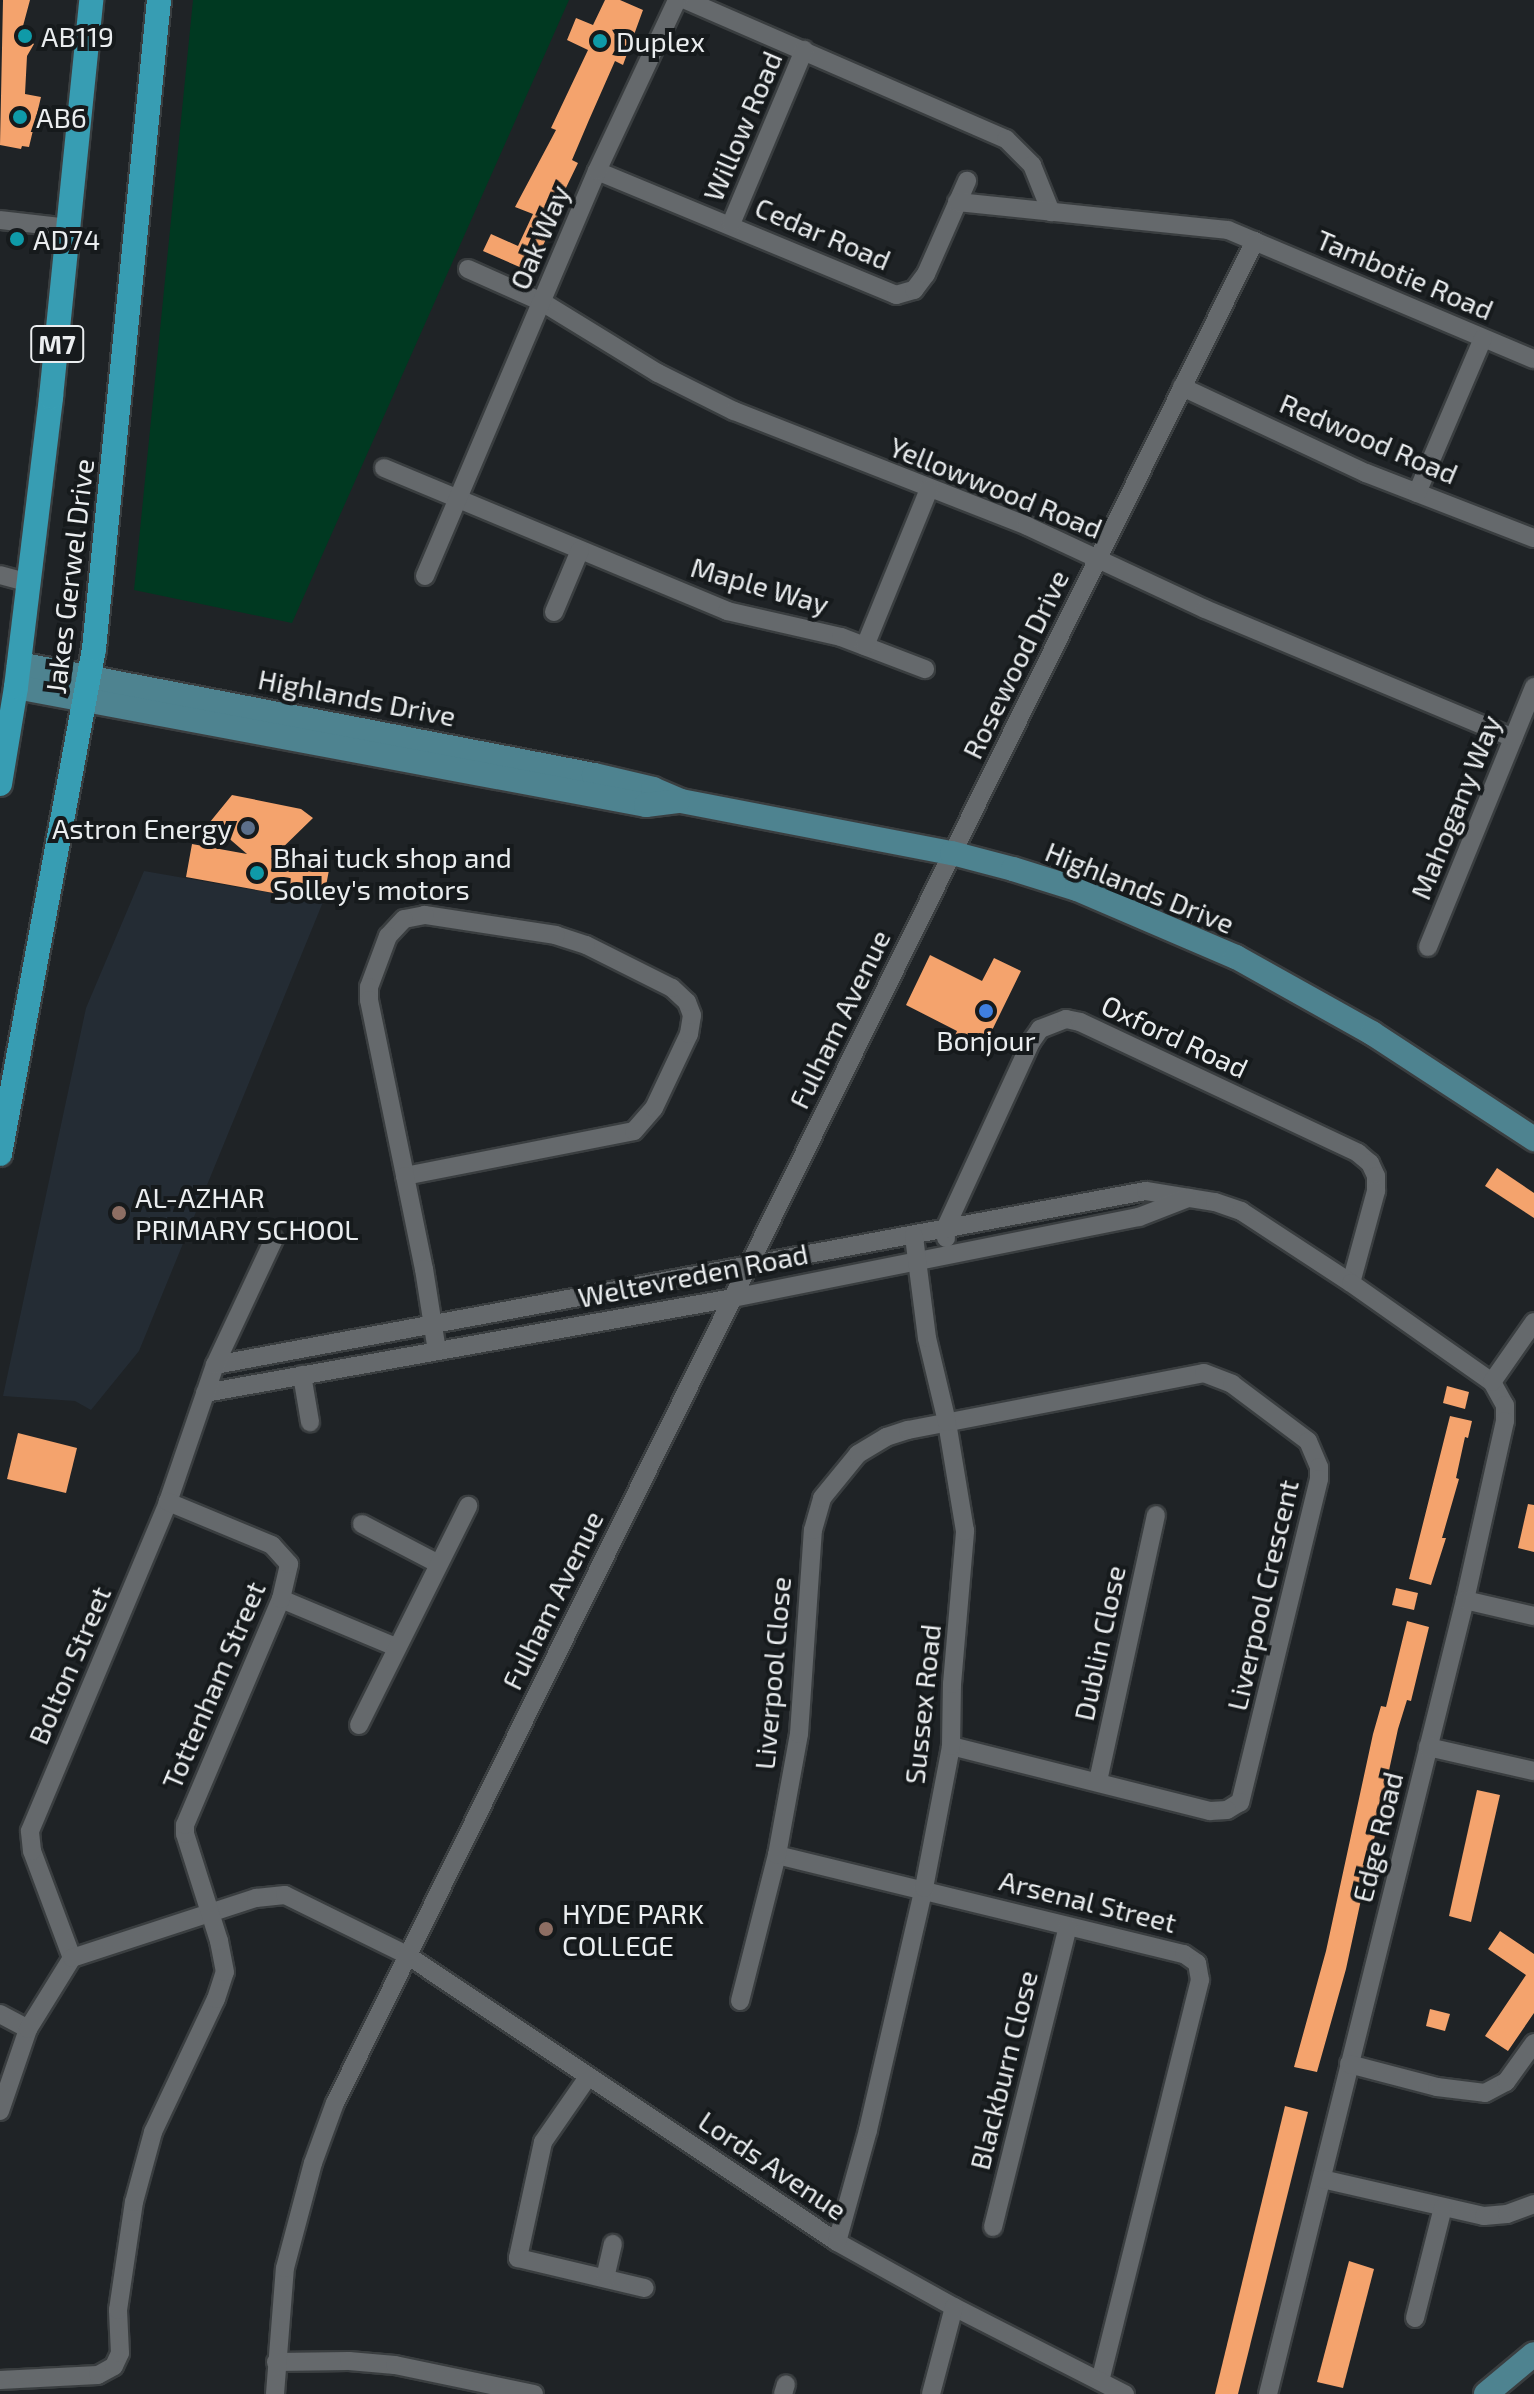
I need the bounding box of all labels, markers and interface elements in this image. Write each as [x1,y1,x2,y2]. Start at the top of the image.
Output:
place label: AB119 [41,19,114,53]
place label: Duplex [616,24,705,58]
marker: AB119 [16,27,34,45]
marker: Duplex [591,32,609,50]
street label: Willow Road [695,46,789,206]
place label: AB6 [36,100,87,134]
marker: AB6 [11,108,29,126]
street label: Oak Way [502,179,576,295]
street label: Cedar Road [750,189,896,277]
place label: AD74 [33,222,100,256]
street label: Tambotie Road [1312,222,1498,326]
marker: AD74 [8,230,26,248]
road number: M7 [29,322,85,366]
street label: Redwood Road [1275,385,1463,491]
street label: Yellowwood Road [885,429,1107,545]
street label: Jakes Gerwel Drive [38,456,100,696]
street label: Maple Way [687,549,833,621]
street label: Rosewood Drive [955,564,1075,764]
street label: Highlands Drive [255,661,459,733]
street label: Mahogany Way [1403,710,1507,904]
place label: Astron Energy [52,811,232,845]
marker: Astron Energy [239,819,257,837]
street label: Highlands Drive [1041,834,1239,940]
place label: Bhai tuck shop and Solley's motors [273,840,513,906]
marker: Bhai tuck shop and Solley's motors [248,864,266,882]
street label: Fulham Avenue [781,924,897,1114]
street label: Oxford Road [1097,987,1253,1085]
marker: Bonjour [977,1002,995,1020]
place label: Bonjour [936,1023,1036,1057]
place label: AL-AZHAR PRIMARY SCHOOL [135,1180,360,1246]
marker: AL-AZHAR PRIMARY SCHOOL [110,1204,128,1222]
street label: Weltevreden Road [575,1236,811,1314]
street label: Liverpool Crescent [1219,1476,1305,1714]
street label: Fulham Avenue [494,1505,610,1695]
street label: Dublin Close [1066,1562,1132,1724]
street label: Liverpool Close [747,1575,797,1771]
street label: Tottenham Street [154,1576,272,1794]
street label: Bolton Street [21,1581,117,1749]
street label: Sussex Road [897,1622,947,1786]
street label: Edge Road [1345,1768,1409,1906]
street label: Arsenal Street [996,1863,1180,1939]
place label: HYDE PARK COLLEGE [562,1896,704,1962]
marker: HYDE PARK COLLEGE [537,1920,555,1938]
street label: Blackburn Close [962,1967,1044,2173]
street label: Lords Avenue [693,2103,853,2227]

